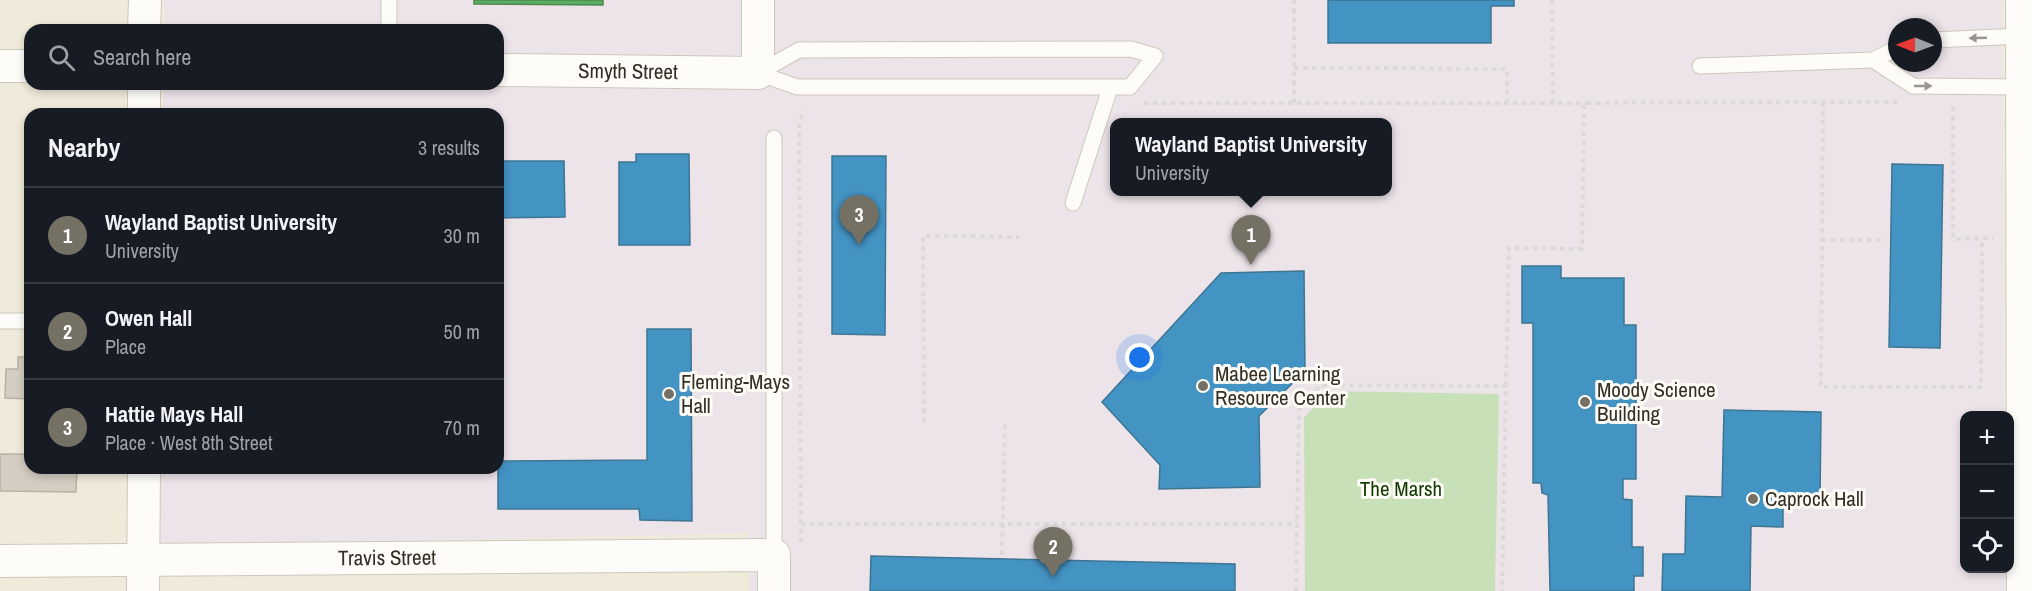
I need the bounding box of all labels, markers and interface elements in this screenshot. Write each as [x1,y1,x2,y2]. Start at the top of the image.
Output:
north arrow [1888,18,1942,72]
search box [24,24,504,90]
one-way arrow [1968,33,1987,43]
icon: search [45,41,78,74]
text: Search here [93,42,191,72]
street label: Smyth Street [578,56,678,86]
one-way arrow [1914,82,1933,91]
popup [1110,118,1392,196]
text: Wayland Baptist University [1135,129,1367,159]
text: Nearby [48,130,120,165]
text: 3 results [418,134,480,161]
text: University [1135,159,1209,186]
pin: 3 [840,196,878,245]
text: Wayland Baptist University [105,207,337,237]
pin: 1 [1232,216,1270,265]
text: 1 [63,222,72,249]
text: 30 m [444,222,480,249]
text: University [105,237,179,264]
text: Owen Hall [105,303,192,333]
text: 2 [63,318,72,345]
text: 50 m [444,318,480,345]
text: Place [105,333,146,360]
your location [1125,343,1154,372]
place label: Mabee Learning Resource Center [1215,359,1345,412]
place label: Fleming-Mays Hall [681,367,790,420]
place label: Moody Science Building [1597,375,1716,428]
marker: Mabee Learning Resource Center [1196,379,1210,393]
marker: Fleming-Mays Hall [662,387,676,401]
marker: Moody Science Building [1578,395,1592,409]
text: Hattie Mays Hall [105,399,243,429]
map controls [1960,411,2014,573]
button: + [1960,411,2014,465]
text: 3 [63,414,72,441]
text: 70 m [444,414,480,441]
text: Place · West 8th Street [105,429,272,456]
button: − [1960,465,2014,519]
park label: The Marsh [1360,474,1442,503]
place label: Caprock Hall [1765,484,1864,513]
marker: Caprock Hall [1746,492,1760,506]
button: locate [1960,519,2014,573]
pin: 2 [1034,528,1072,577]
street label: Travis Street [338,543,436,572]

